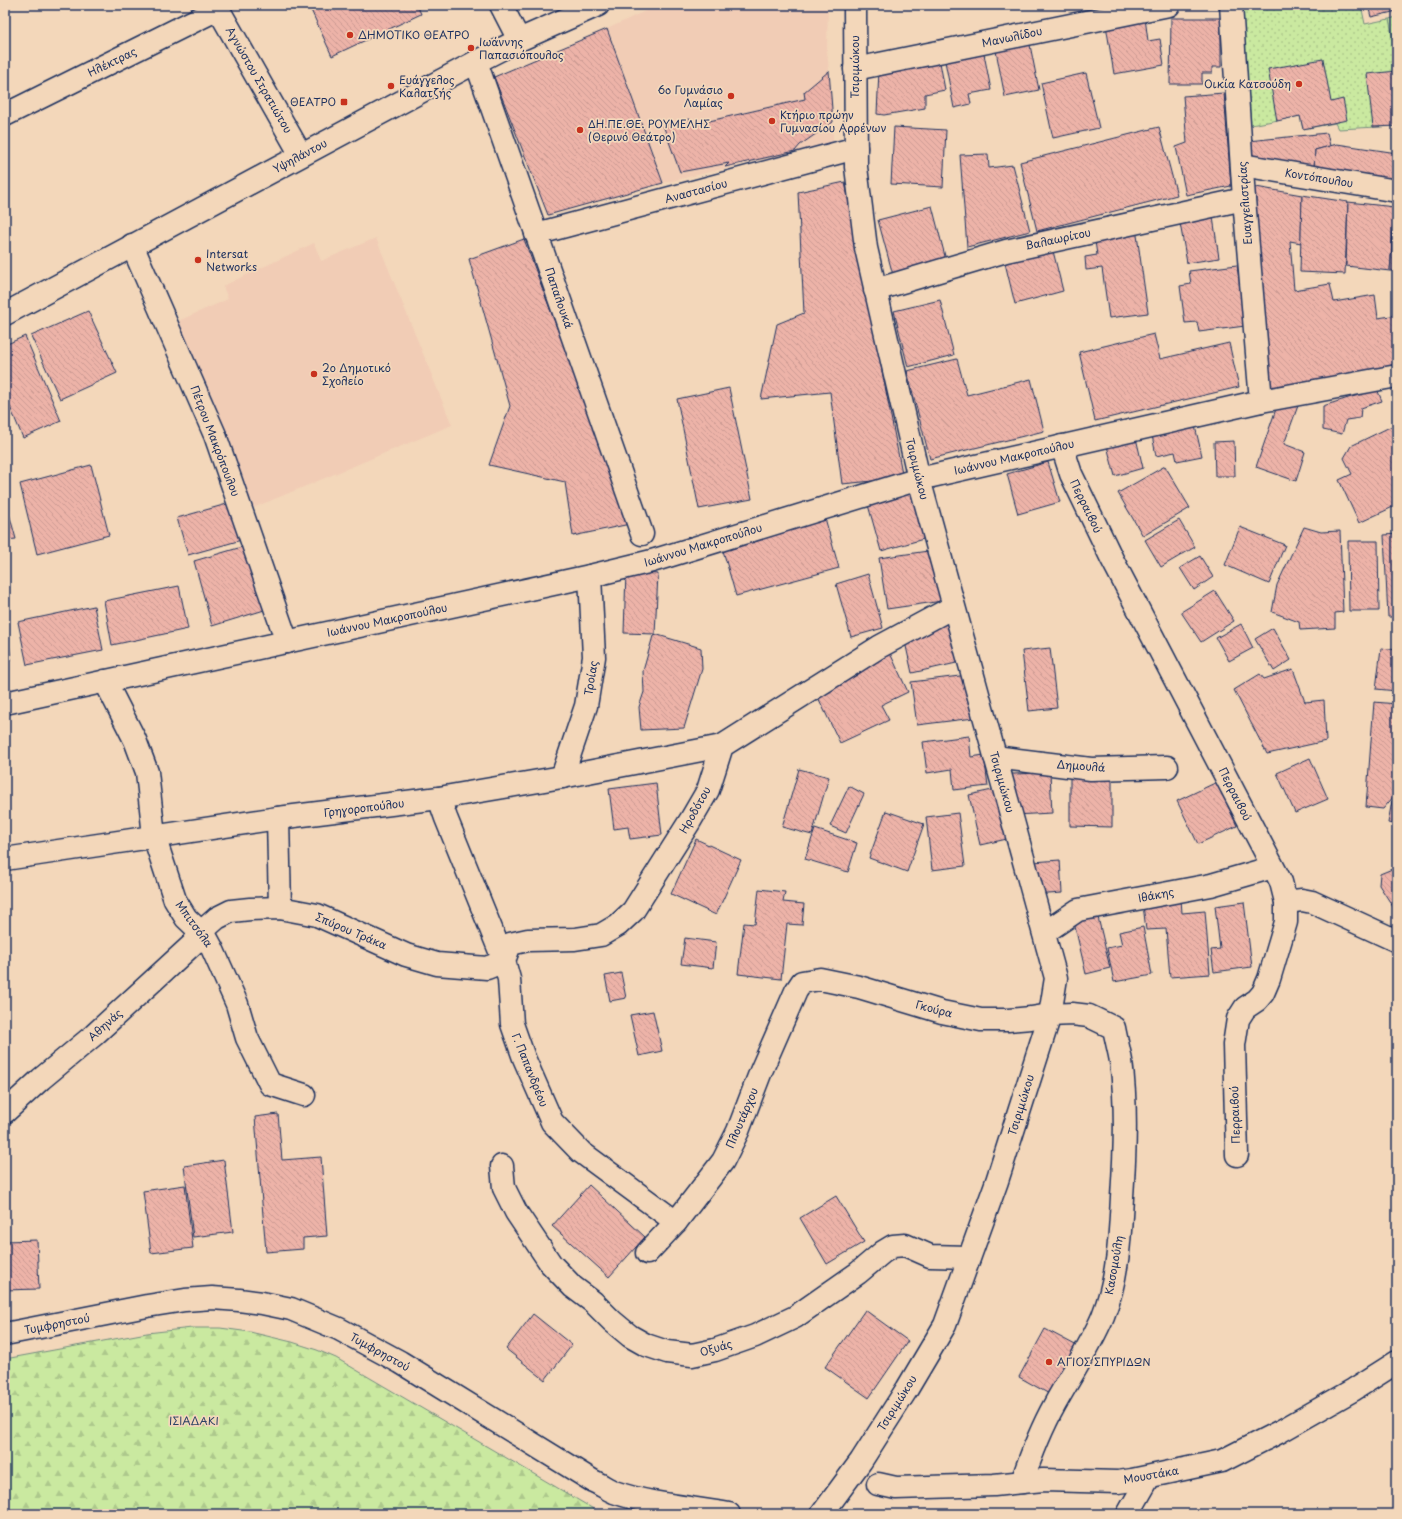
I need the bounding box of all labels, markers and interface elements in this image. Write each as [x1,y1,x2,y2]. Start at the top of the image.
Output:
street label: Μανωλίδου [980,22,1044,51]
street label: Αγνώστου Στρατιώτου [222,23,297,136]
place label: ΔΗΜΟΤΙΚΟ ΘΕΑΤΡΟ [358,26,469,43]
marker: ΔΗΜΟΤΙΚΟ ΘΕΑΤΡΟ [345,30,355,40]
place label: Ιωάννης Παπασιόπουλος [479,33,564,63]
street label: Τσιριμώκου [846,35,863,99]
street label: Ηλέκτρας [85,42,139,81]
marker: Ιωάννης Παπασιόπουλος [466,43,476,53]
place label: Ευάγγελος Καλατζής [399,71,455,101]
place label: Οικία Κατσούδη [1204,75,1291,92]
marker: Οικία Κατσούδη [1294,79,1304,89]
marker: Ευάγγελος Καλατζής [386,81,396,91]
place label: 6ο Γυμνάσιο Λαμίας [657,81,723,111]
marker: 6ο Γυμνάσιο Λαμίας [726,91,736,101]
place label: ΘΕΑΤΡΟ [290,93,336,110]
marker: ΘΕΑΤΡΟ [339,97,349,107]
place label: Κτήριο πρώην Γυμνασίου Αρρένων [780,106,887,136]
place label: ΔΗ.ΠΕ.ΘΕ. ΡΟΥΜΕΛΗΣ (Θερινό Θεάτρο) [588,115,710,145]
marker: Κτήριο πρώην Γυμνασίου Αρρένων [767,116,777,126]
marker: ΔΗ.ΠΕ.ΘΕ. ΡΟΥΜΕΛΗΣ (Θερινό Θεάτρο) [575,125,585,135]
street label: Υψηλάντου [270,134,330,177]
street label: Ευαγγελιστρίας [1233,160,1256,245]
street label: Κοντόπουλου [1284,164,1355,191]
street label: Αναστασίου [663,174,729,207]
street label: Βαλαωρίτου [1024,223,1092,254]
place label: Intersat Networks [206,245,257,275]
marker: Intersat Networks [193,255,203,265]
street label: Παπαλουκά [541,265,578,331]
place label: 2ο Δημοτικό Σχολείο [322,359,391,389]
marker: 2ο Δημοτικό Σχολείο [309,369,319,379]
street label: Πέτρου Μακρόπουλου [186,383,245,499]
street label: Ιωάννου Μακροπούλου [952,434,1076,479]
street label: Τσιριμώκου [902,436,933,502]
street label: Περραιβού [1066,476,1107,536]
street label: Ιωάννου Μακροπούλου [642,518,764,571]
street label: Ιωάννου Μακροπούλου [325,598,449,641]
street label: Τροίας [579,659,602,697]
street label: Τσιριμώκου [986,749,1019,815]
street label: Δημουλά [1056,755,1106,776]
street label: Περραιβού [1215,764,1256,824]
street label: Ηροδότου [675,783,715,836]
street label: Γρηγοροπούλου [323,794,405,821]
street label: Ιθάκης [1136,883,1176,906]
street label: Μπιτσόλα [172,897,217,951]
street label: Σπύρου Τράκα [313,908,390,953]
street label: Γκούρα [914,995,955,1022]
street label: Αθηνάς [84,1004,126,1045]
street label: Γ. Παπανδρέου [508,1030,553,1109]
street label: Τσιριμώκου [1003,1072,1038,1138]
street label: Πλουτάρχου [721,1085,762,1151]
street label: Περραιβού [1225,1086,1244,1144]
street label: Κασομούλη [1100,1234,1127,1296]
street label: Τυμφρηστού [23,1309,91,1338]
street label: Τυμφρηστού [347,1328,413,1375]
street label: Οξυάς [698,1335,734,1360]
place label: ΑΓΙΟΣ ΣΠΥΡΙΔΩΝ [1057,1353,1151,1370]
marker: ΑΓΙΟΣ ΣΠΥΡΙΔΩΝ [1044,1357,1054,1367]
street label: Τσιριμώκου [873,1371,921,1434]
park label: ΙΣΙΑΔΑΚΙ [169,1412,219,1429]
street label: Μουστάκα [1122,1461,1180,1488]

